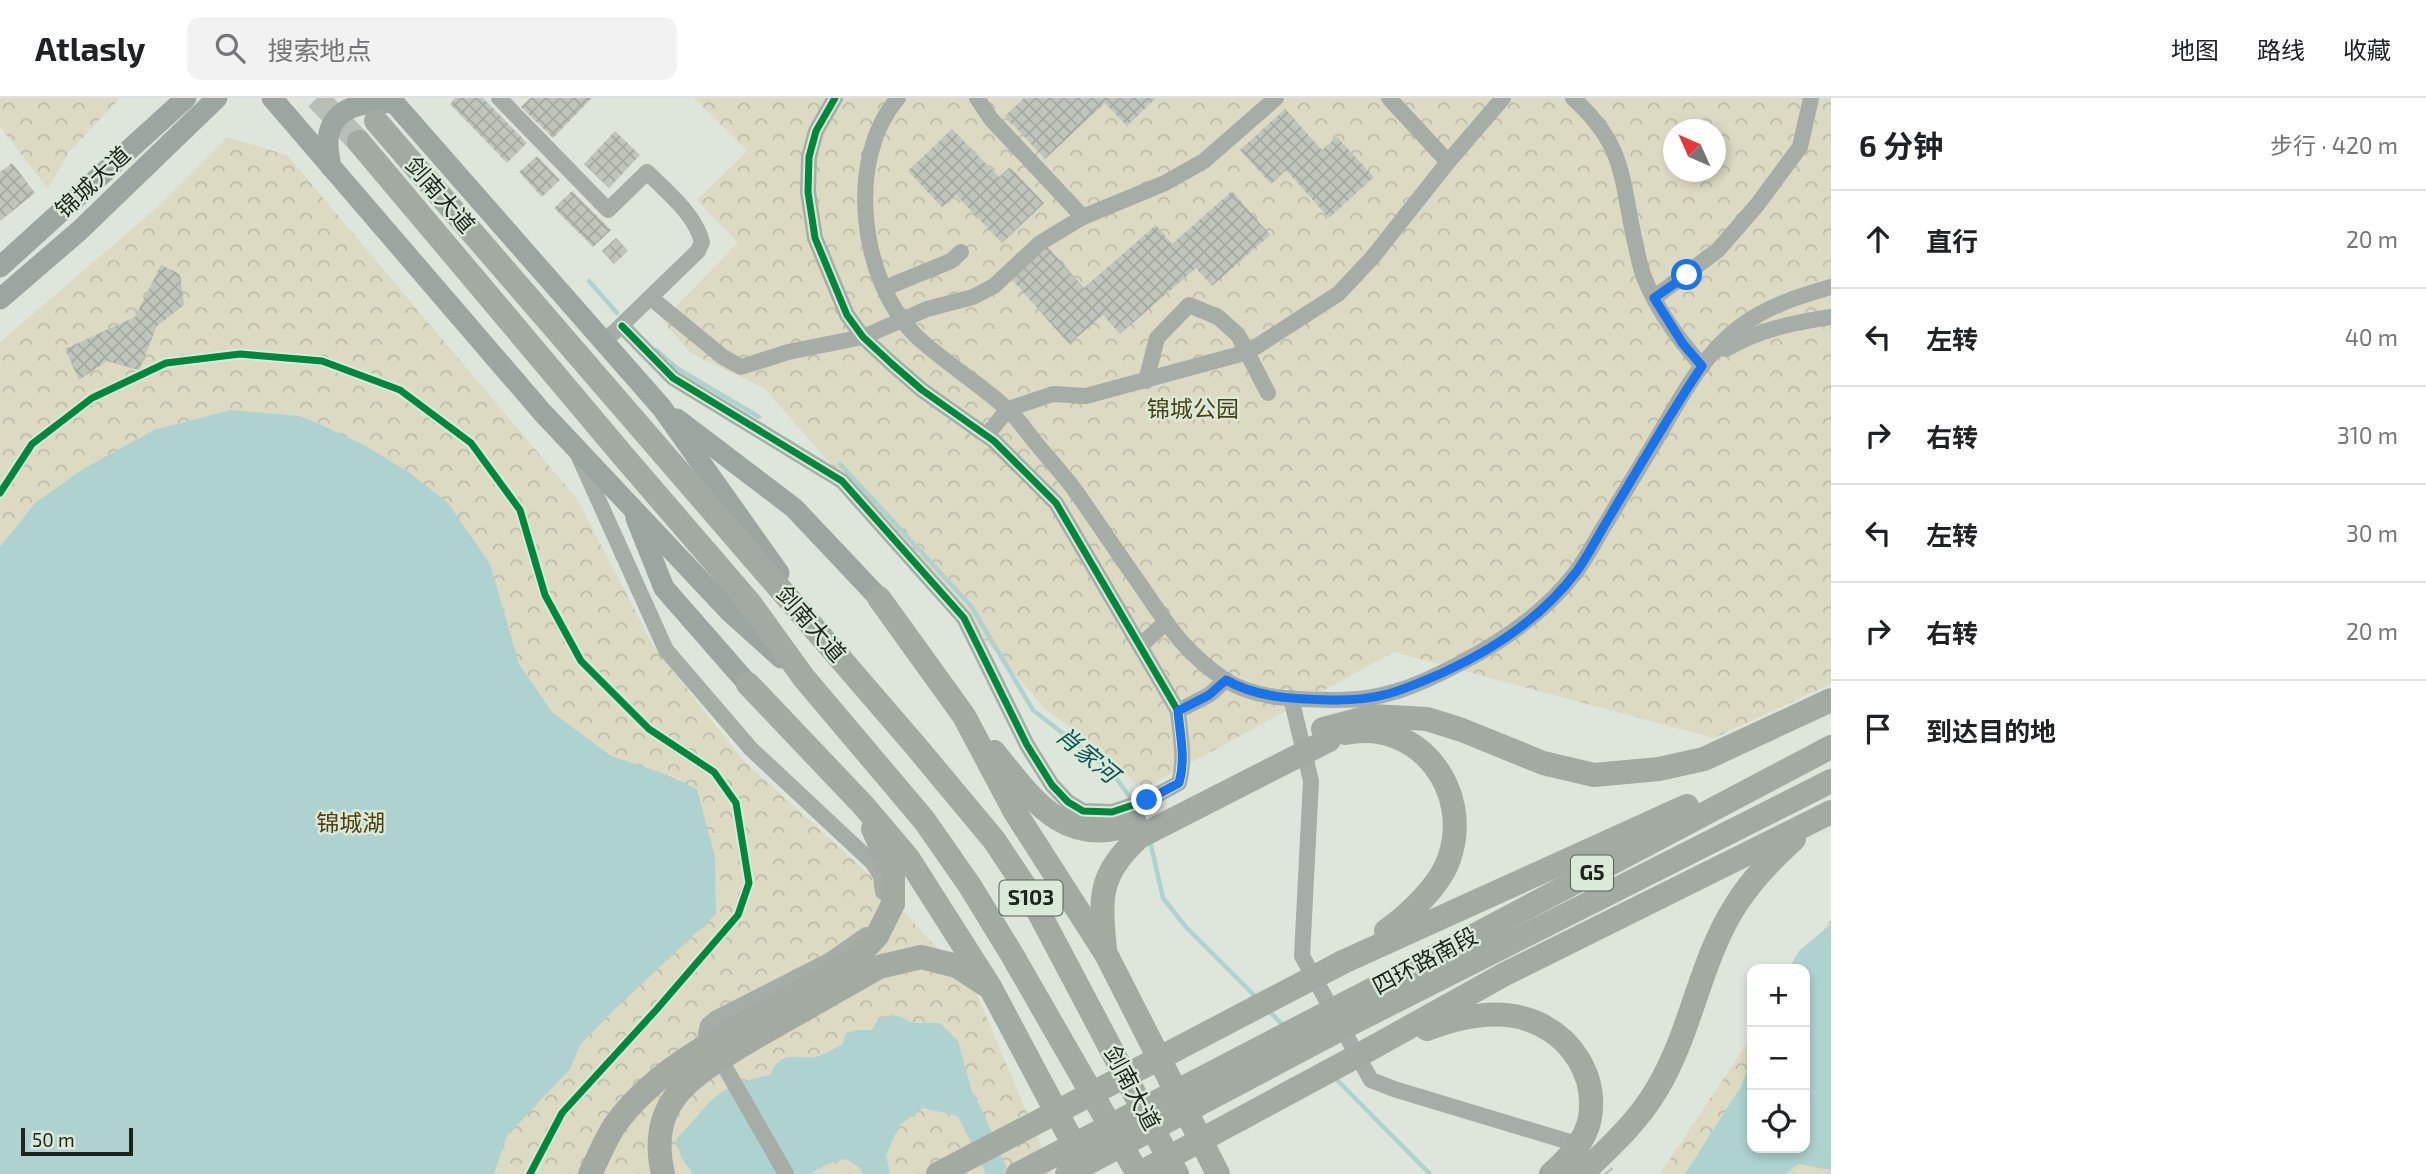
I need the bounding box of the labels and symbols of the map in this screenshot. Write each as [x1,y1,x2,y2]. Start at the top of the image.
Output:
north arrow [1663,119,1726,182]
street label: 锦城大道 [49,140,136,223]
street label: 剑南大道 [400,150,481,238]
route start [1671,259,1702,290]
park label: 锦城公园 [1147,394,1239,422]
street label: 剑南大道 [771,579,852,667]
water label: 肖家河 [1051,720,1128,791]
route end [1131,784,1162,815]
park label: 锦城湖 [317,808,386,836]
road number: G5 [1571,856,1613,890]
road number: S103 [1000,880,1062,916]
street label: 四环路南段 [1367,921,1482,999]
street label: 剑南大道 [1099,1040,1167,1135]
scale bar [21,1125,133,1157]

